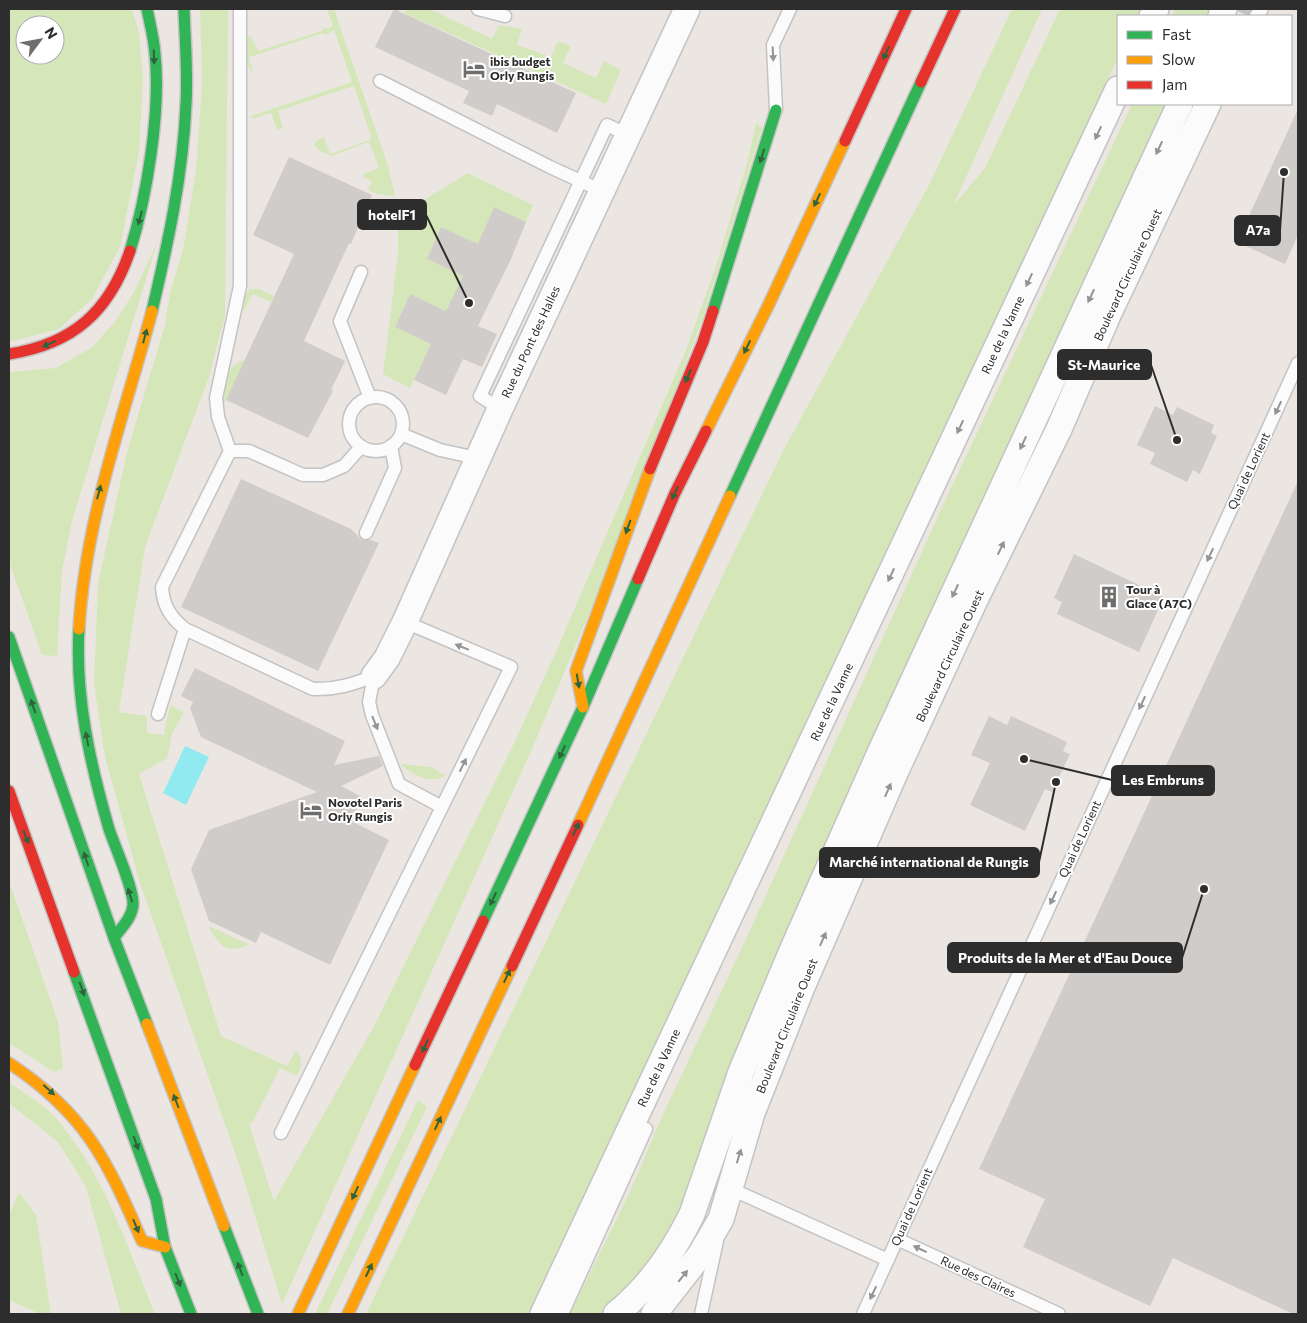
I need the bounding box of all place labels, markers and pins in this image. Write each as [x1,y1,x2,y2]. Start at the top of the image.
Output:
place label: ibis budget Orly Rungis [490,54,555,82]
hotel icon: ibis budget Orly Rungis [461,56,487,82]
callout: hotelF1 [358,200,426,229]
callout: A7a [1235,216,1280,245]
callout: St-Maurice [1058,350,1151,379]
place label: Tour à Glace (A7C) [1126,582,1192,610]
building icon: Tour à Glace (A7C) [1096,584,1122,610]
callout: Les Embruns [1112,766,1214,795]
place label: Novotel Paris Orly Rungis [328,795,403,823]
hotel icon: Novotel Paris Orly Rungis [298,797,324,823]
callout: Marché international de Rungis [820,848,1039,877]
callout: Produits de la Mer et d'Eau Douce [948,943,1182,972]

